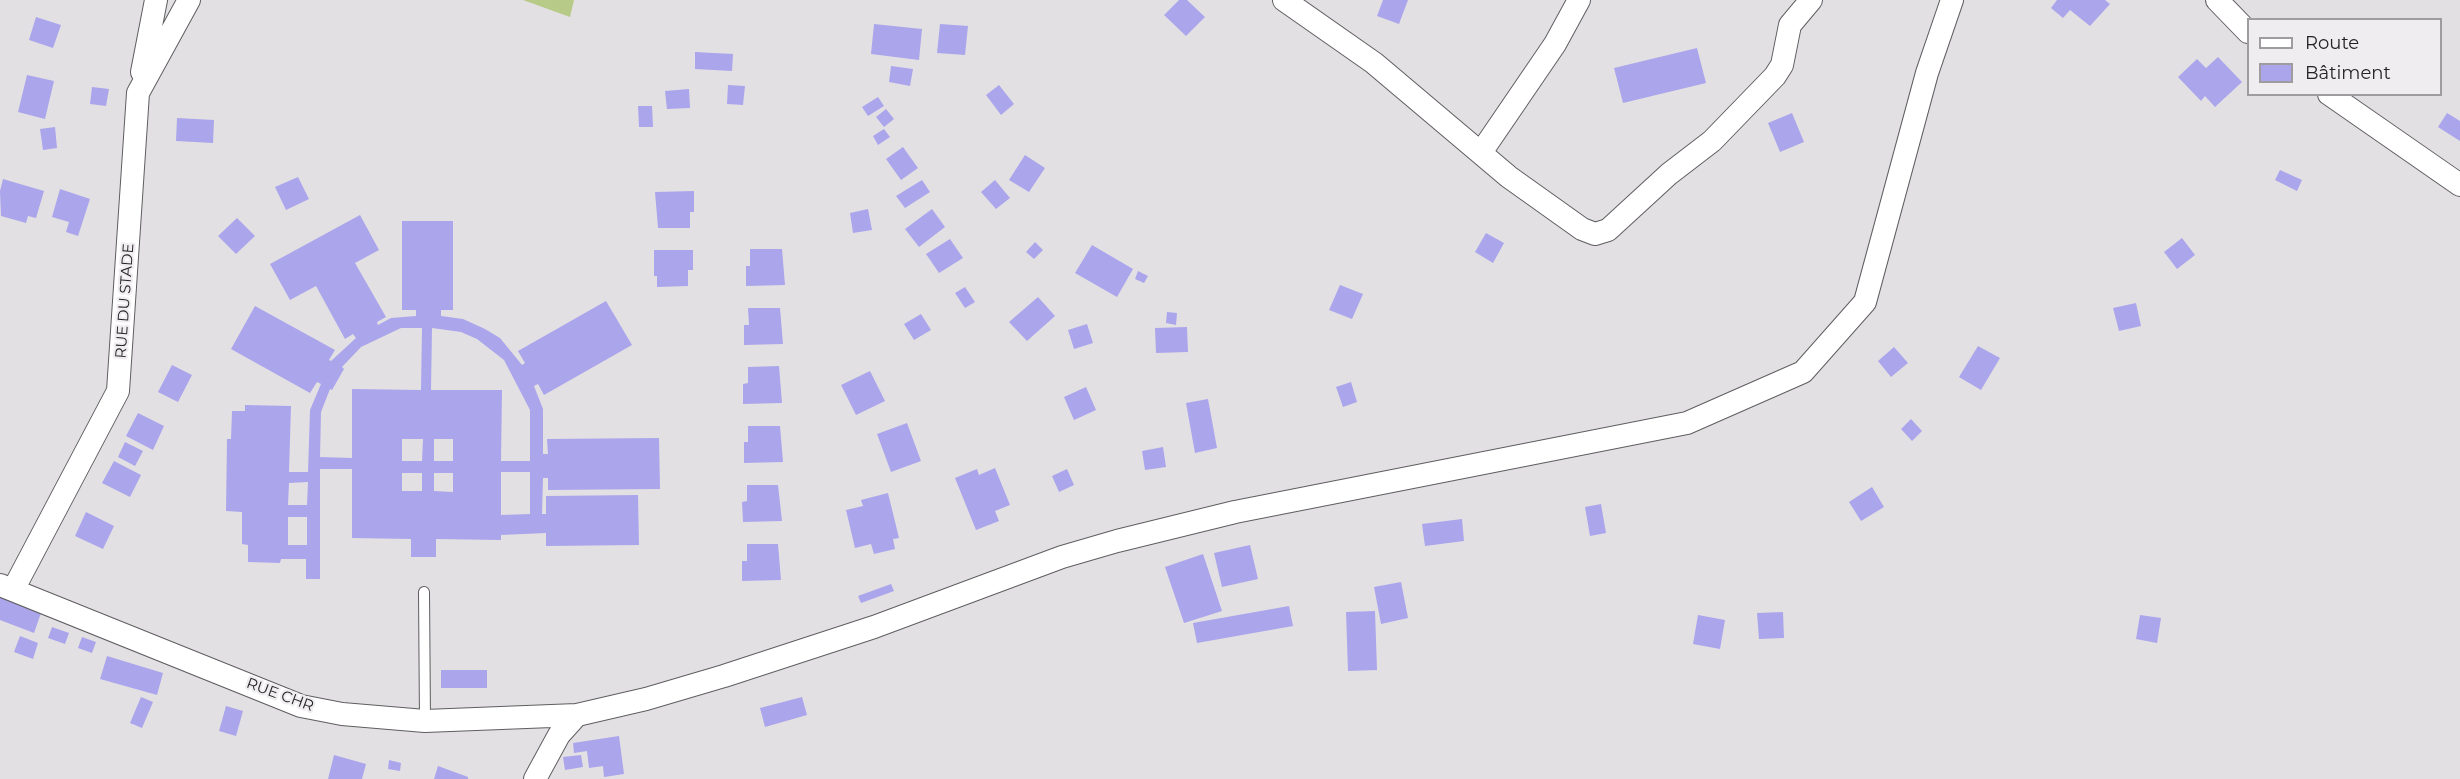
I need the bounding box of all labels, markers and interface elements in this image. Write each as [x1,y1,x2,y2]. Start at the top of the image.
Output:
legend [2247,18,2442,96]
text: Route [2305,32,2359,54]
text: Bâtiment [2305,62,2391,84]
street label: RUE DU STADE [112,243,138,359]
street label: RUE CHR [244,675,316,715]

